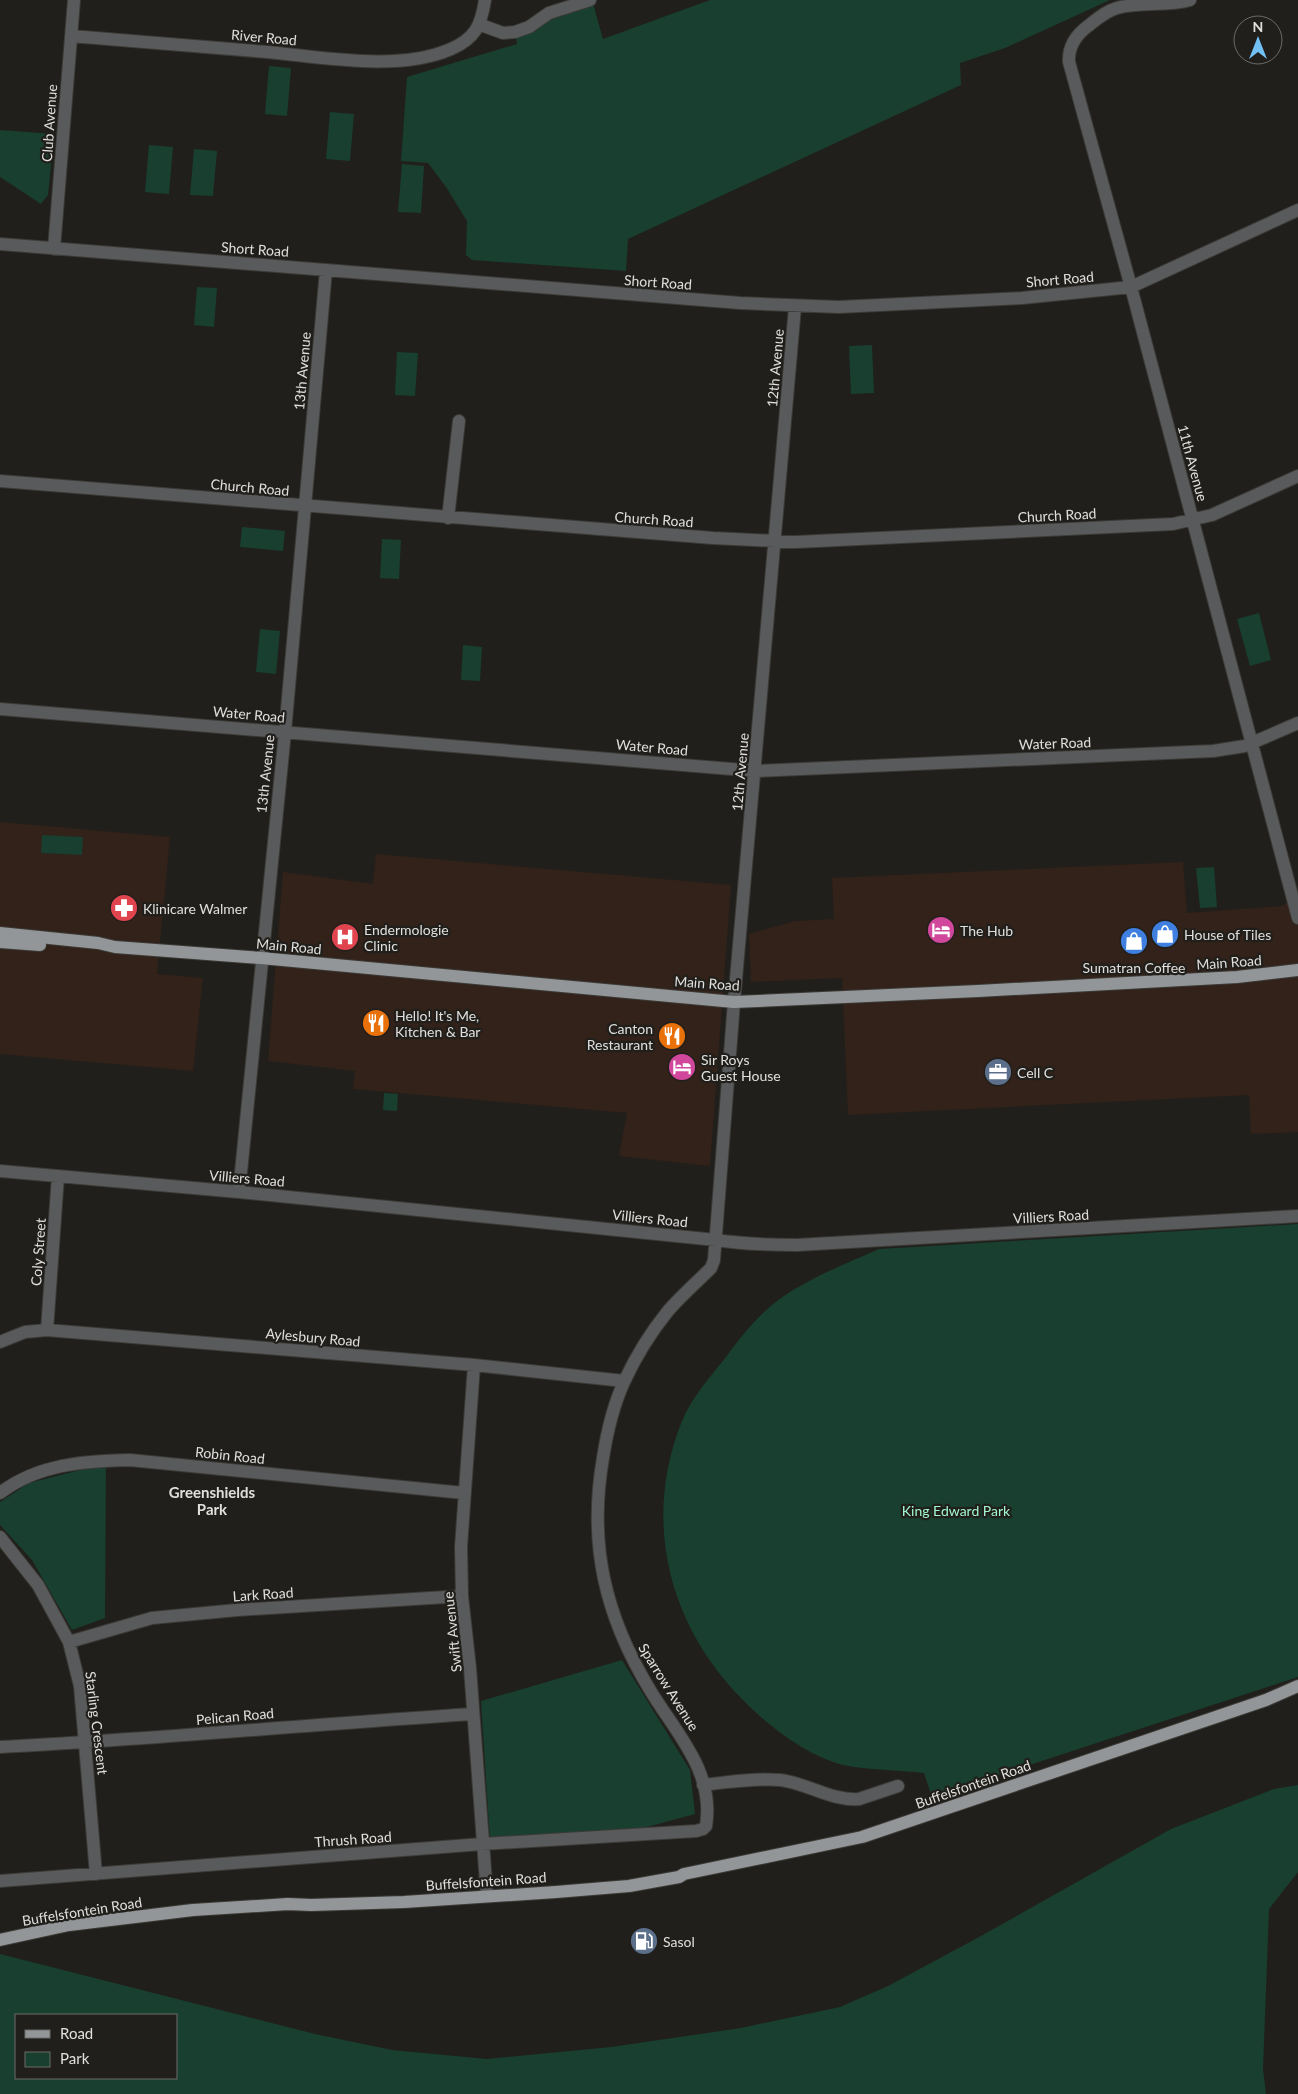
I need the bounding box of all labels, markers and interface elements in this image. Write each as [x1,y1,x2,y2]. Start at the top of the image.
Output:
north arrow [1233,15,1283,65]
text: N [1253,18,1263,35]
street label: River Road [230,26,298,48]
street label: Club Avenue [38,84,60,162]
street label: Short Road [220,238,290,260]
street label: Short Road [1025,268,1095,290]
street label: Short Road [623,271,693,293]
street label: 12th Avenue [763,328,787,408]
street label: 13th Avenue [290,331,314,411]
street label: 11th Avenue [1175,423,1211,503]
street label: Church Road [210,475,290,499]
street label: Church Road [1017,504,1097,526]
street label: Church Road [614,508,694,530]
street label: Water Road [212,702,286,726]
street label: 12th Avenue [728,732,752,812]
street label: Water Road [1019,733,1091,753]
street label: 13th Avenue [252,734,278,814]
street label: Water Road [615,735,689,759]
pharmacy icon: Klinicare Walmer [109,893,139,923]
place label: Klinicare Walmer [143,900,247,917]
hotel icon: The Hub [926,915,956,945]
shop icon: House of Tiles [1150,919,1180,949]
place label: Endermologie Clinic [364,921,449,954]
hospital icon: Endermologie Clinic [330,922,360,952]
place label: The Hub [960,922,1013,939]
shop icon: Sumatran Coffee [1119,926,1149,956]
place label: House of Tiles [1184,926,1271,943]
street label: Main Road [256,935,322,957]
street label: Main Road [1196,951,1262,973]
place label: Sumatran Coffee [1083,959,1185,976]
street label: Main Road [674,972,740,994]
place label: Hello! It's Me, Kitchen & Bar [395,1007,480,1040]
restaurant icon: Hello! It's Me, Kitchen & Bar [361,1008,391,1038]
place label: Canton Restaurant [587,1020,653,1053]
restaurant icon: Canton Restaurant [657,1021,687,1051]
place label: Sir Roys Guest House [701,1051,781,1084]
hotel icon: Sir Roys Guest House [667,1052,697,1082]
office icon: Cell C [983,1057,1013,1087]
place label: Cell C [1017,1064,1054,1081]
street label: Villiers Road [208,1166,286,1190]
street label: Villiers Road [611,1206,689,1230]
street label: Villiers Road [1013,1206,1089,1226]
street label: Coly Street [27,1218,49,1286]
street label: Aylesbury Road [265,1324,361,1350]
street label: Robin Road [194,1443,266,1467]
district label: Greenshields Park [169,1483,256,1518]
park label: King Edward Park [902,1502,1011,1519]
street label: Lark Road [232,1583,294,1605]
street label: Swift Avenue [439,1591,465,1673]
street label: Sparrow Avenue [635,1640,703,1734]
street label: Starling Crescent [82,1670,112,1776]
street label: Pelican Road [195,1704,275,1728]
street label: Buffelsfontein Road [913,1756,1033,1812]
street label: Thrush Road [314,1828,392,1850]
street label: Buffelsfontein Road [425,1868,547,1894]
street label: Buffelsfontein Road [21,1893,143,1929]
fuel station icon: Sasol [629,1926,659,1956]
place label: Sasol [663,1933,695,1950]
legend [15,2014,178,2079]
text: Road [60,2024,93,2042]
text: Park [60,2049,90,2067]

